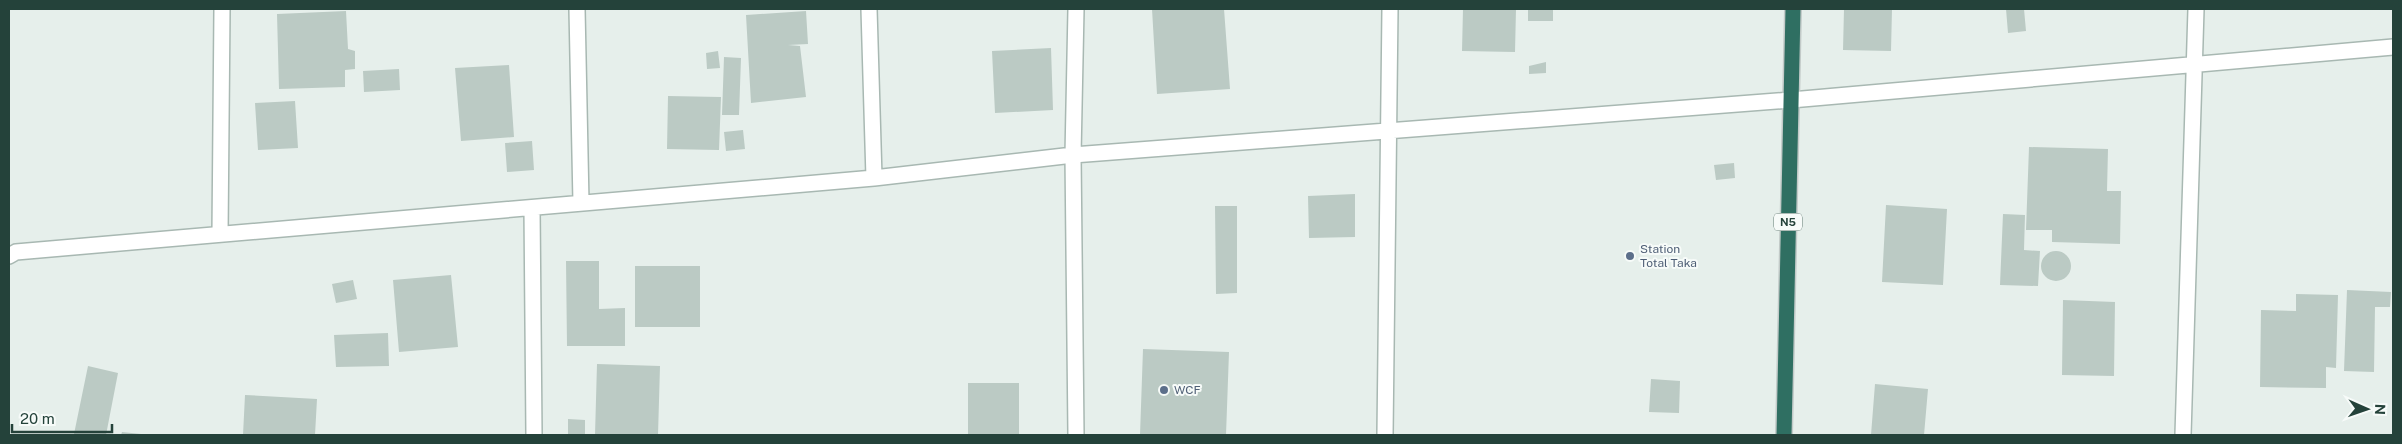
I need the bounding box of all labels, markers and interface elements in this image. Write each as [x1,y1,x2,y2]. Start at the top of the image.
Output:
road number: N5 [1774,213,1802,230]
place label: Station Total Taka [1640,242,1697,270]
marker: Station Total Taka [1624,250,1636,262]
place label: WCF [1174,383,1201,397]
marker: WCF [1158,384,1170,396]
north arrow [2342,384,2392,434]
scale bar [12,402,112,434]
text: N [2372,404,2388,415]
text: 20 m [20,410,55,427]

